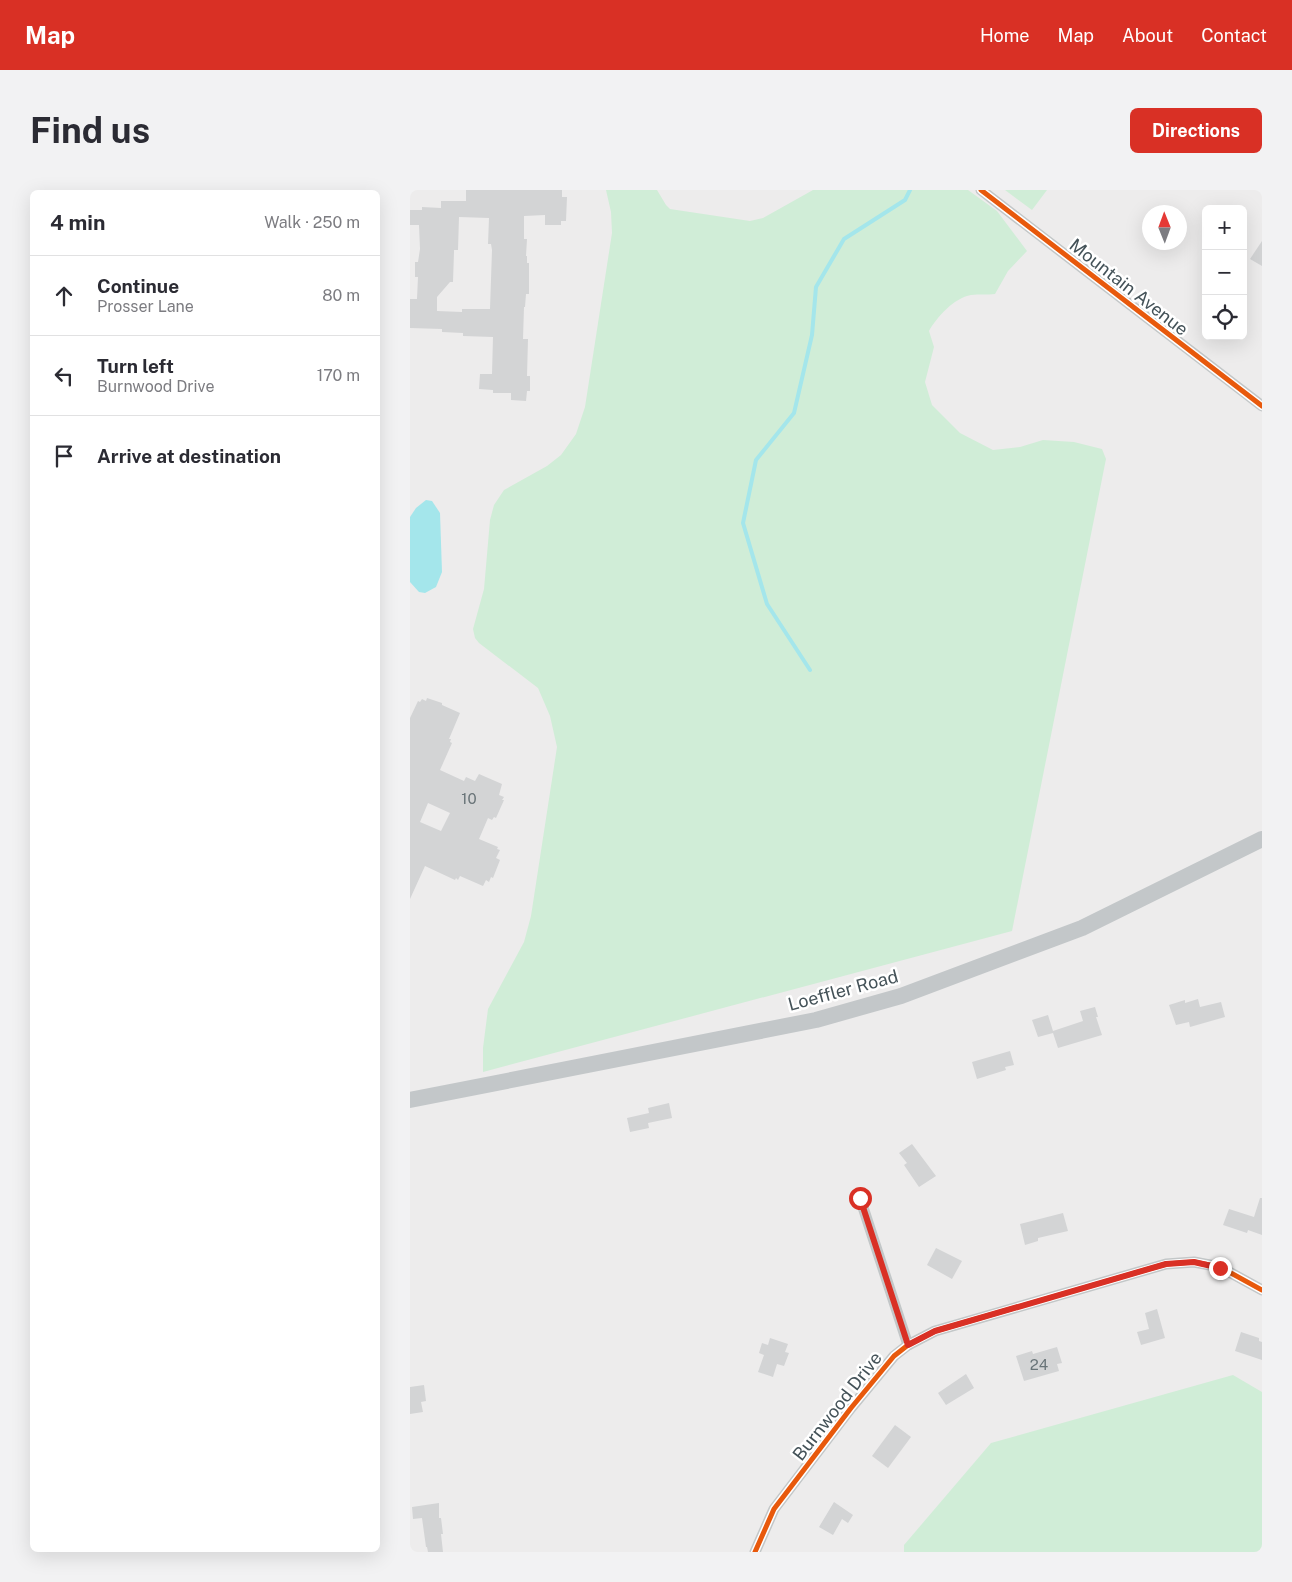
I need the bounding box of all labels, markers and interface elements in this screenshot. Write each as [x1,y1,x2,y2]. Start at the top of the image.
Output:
text: Map [25,21,75,49]
text: Home [980,25,1030,46]
text: Map [1058,25,1094,46]
text: About [1122,25,1173,46]
text: Contact [1201,25,1267,46]
button: Directions [1130,108,1262,153]
text: Find us [30,110,150,151]
north arrow [1142,205,1187,250]
map controls [1202,205,1247,340]
button: + [1202,205,1247,250]
text: 4 min [50,210,105,235]
text: Walk · 250 m [264,213,360,232]
street label: Mountain Avenue [1066,234,1192,340]
button: − [1202,250,1247,295]
text: Continue [97,275,179,297]
icon: ahead [50,282,78,310]
text: 80 m [322,286,360,305]
button: locate [1202,295,1247,340]
text: Prosser Lane [97,297,194,316]
text: Turn left [97,355,174,377]
icon: left [50,362,78,390]
text: 170 m [317,366,360,385]
text: Burnwood Drive [97,377,214,396]
icon: arrive [50,442,78,470]
text: Arrive at destination [97,445,281,467]
house number: 10 [461,790,477,807]
street label: Loeffler Road [786,965,900,1015]
route start [849,1187,872,1210]
route end [1209,1257,1232,1280]
street label: Burnwood Drive [788,1347,886,1465]
house number: 24 [1030,1356,1048,1373]

